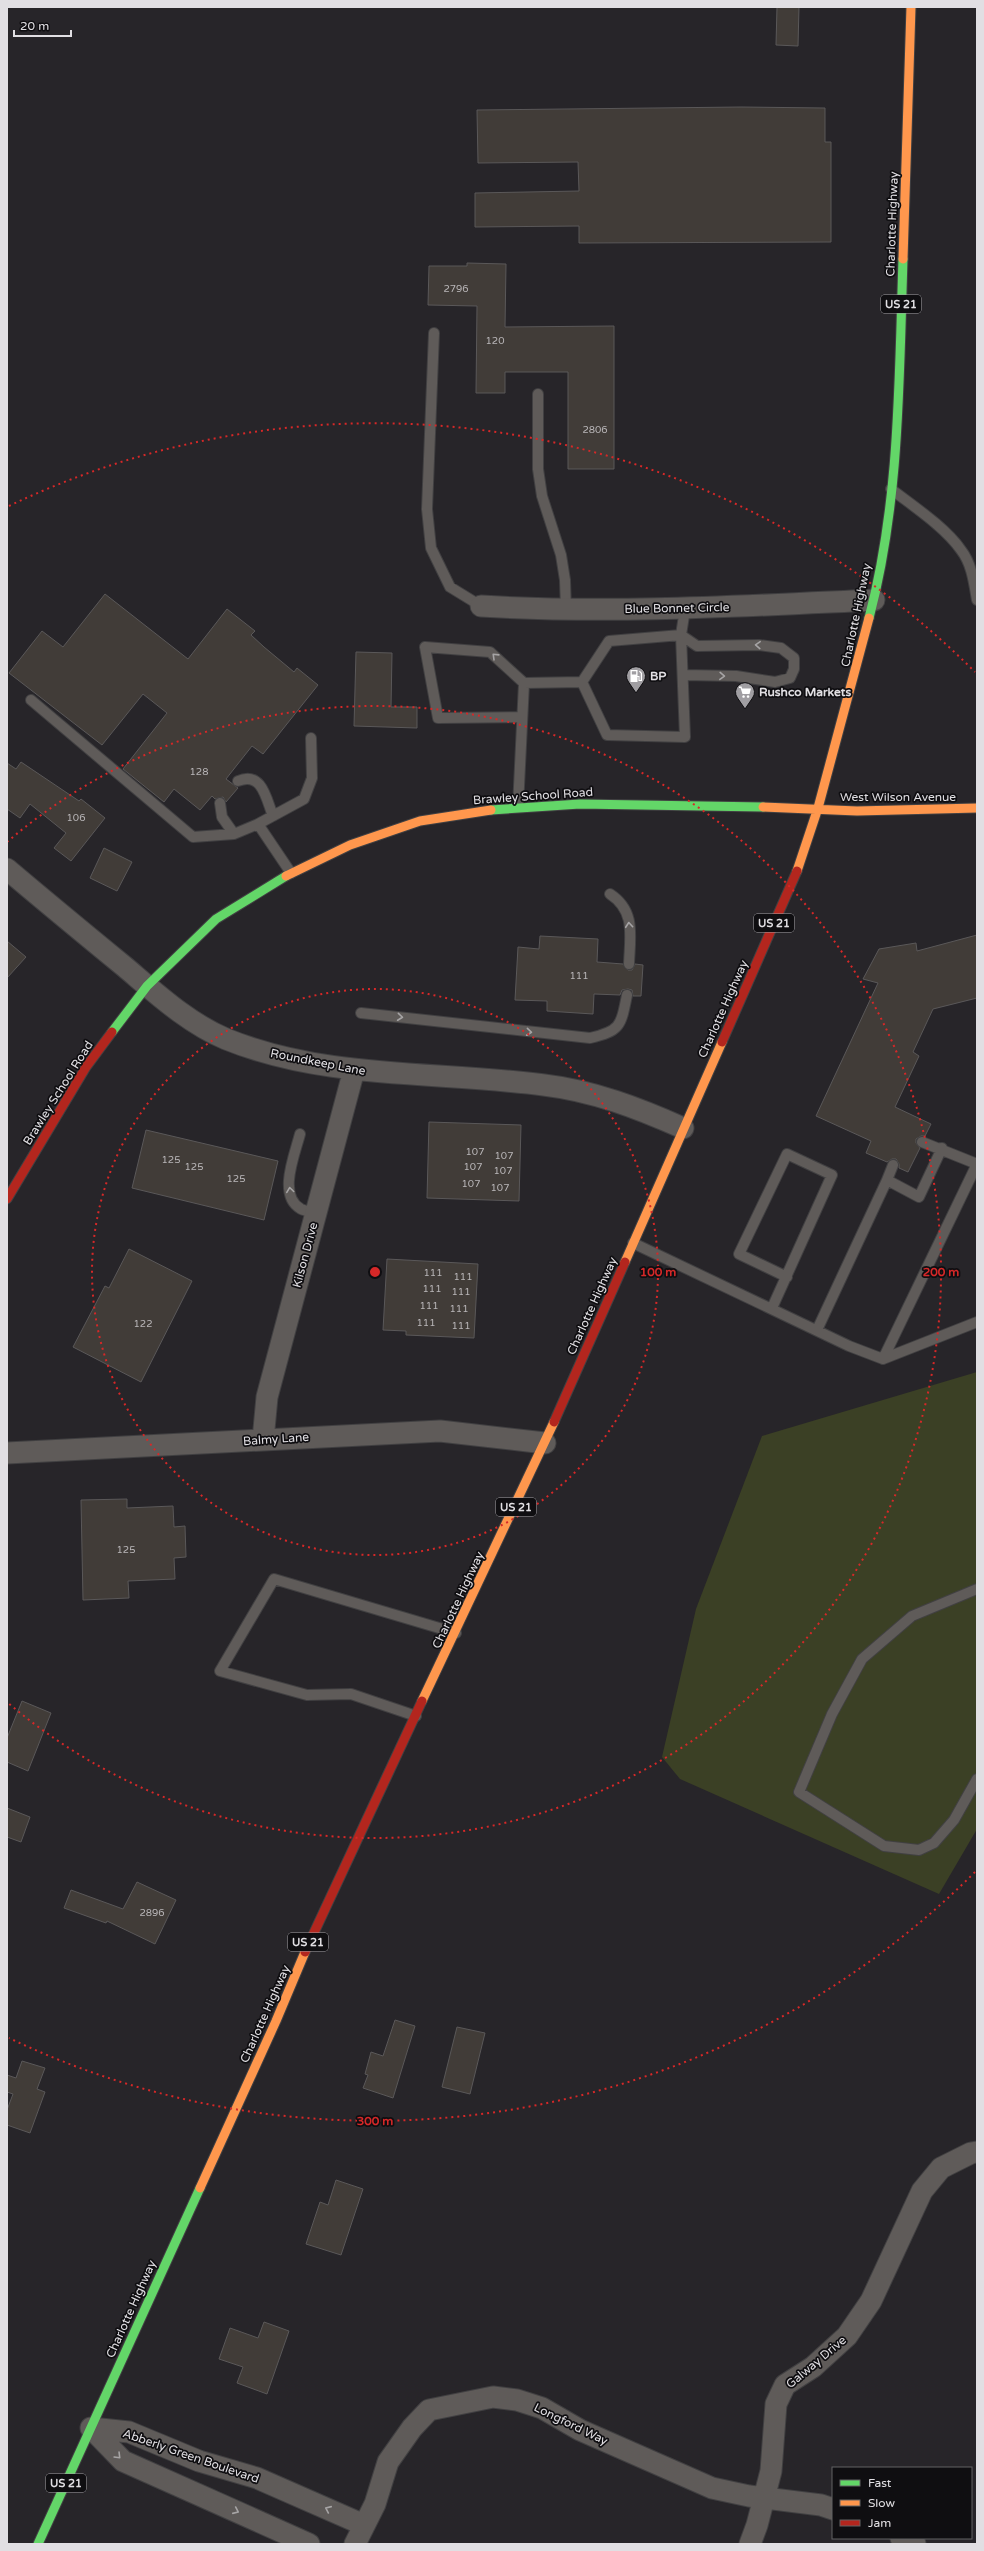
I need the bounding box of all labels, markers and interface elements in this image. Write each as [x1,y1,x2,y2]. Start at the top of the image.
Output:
scale bar [14,12,71,38]
text: 20 m [20,19,49,33]
street label: Charlotte Highway [883,171,901,277]
house number: 2796 [443,283,469,295]
road number: US 21 [881,295,921,313]
house number: 120 [486,335,504,347]
house number: 2806 [582,424,608,436]
street label: Charlotte Highway [838,561,874,668]
street label: Blue Bonnet Circle [624,600,730,616]
one-way arrow [755,641,761,650]
one-way arrow [492,654,500,661]
fuel station icon: BP [625,665,647,693]
place label: BP [650,669,666,683]
one-way arrow [719,672,725,680]
supermarket icon: Rushco Markets [734,681,756,709]
place label: Rushco Markets [759,685,851,699]
house number: 128 [190,766,208,778]
street label: Brawley School Road [473,785,593,807]
street label: West Wilson Avenue [840,790,956,804]
house number: 106 [67,812,85,824]
road number: US 21 [754,914,794,932]
one-way arrow [625,922,634,928]
street label: Charlotte Highway [695,957,751,1060]
house number: 111 [570,970,588,982]
one-way arrow [397,1012,403,1021]
one-way arrow [526,1027,532,1036]
street label: Brawley School Road [20,1038,96,1148]
street label: Roundkeep Lane [269,1046,367,1078]
house number: 107 [466,1146,484,1158]
house number: 107 [495,1150,513,1162]
house number: 125 [162,1154,180,1166]
house number: 125 [185,1161,203,1173]
house number: 107 [464,1161,482,1173]
house number: 107 [494,1165,512,1177]
house number: 125 [227,1173,245,1185]
house number: 107 [462,1178,480,1190]
house number: 107 [491,1182,509,1194]
one-way arrow [286,1187,295,1193]
street label: Kilson Drive [290,1221,320,1289]
street label: Charlotte Highway [564,1254,620,1357]
centre of rings [368,1265,382,1279]
text: 100 m [640,1265,676,1279]
text: 200 m [923,1265,959,1279]
house number: 111 [424,1267,442,1279]
house number: 111 [454,1271,472,1283]
house number: 111 [423,1283,441,1295]
house number: 111 [452,1286,470,1298]
house number: 111 [420,1300,438,1312]
house number: 111 [450,1303,468,1315]
house number: 111 [417,1317,435,1329]
house number: 122 [134,1318,152,1330]
house number: 111 [452,1320,470,1332]
street label: Balmy Lane [242,1430,310,1448]
road number: US 21 [496,1498,536,1516]
house number: 125 [117,1544,135,1556]
street label: Charlotte Highway [429,1549,487,1651]
house number: 2896 [139,1907,165,1919]
road number: US 21 [288,1933,328,1951]
street label: Charlotte Highway [237,1962,293,2065]
text: 300 m [357,2114,393,2128]
street label: Charlotte Highway [103,2257,159,2360]
street label: Galway Drive [783,2333,849,2391]
street label: Longford Way [532,2400,611,2448]
street label: Abberly Green Boulevard [121,2426,261,2486]
one-way arrow [113,2451,121,2459]
legend [832,2467,972,2539]
road number: US 21 [46,2474,86,2492]
text: Fast [868,2476,892,2490]
text: Slow [868,2496,895,2510]
one-way arrow [231,2506,239,2514]
one-way arrow [325,2506,333,2514]
text: Jam [868,2516,891,2530]

